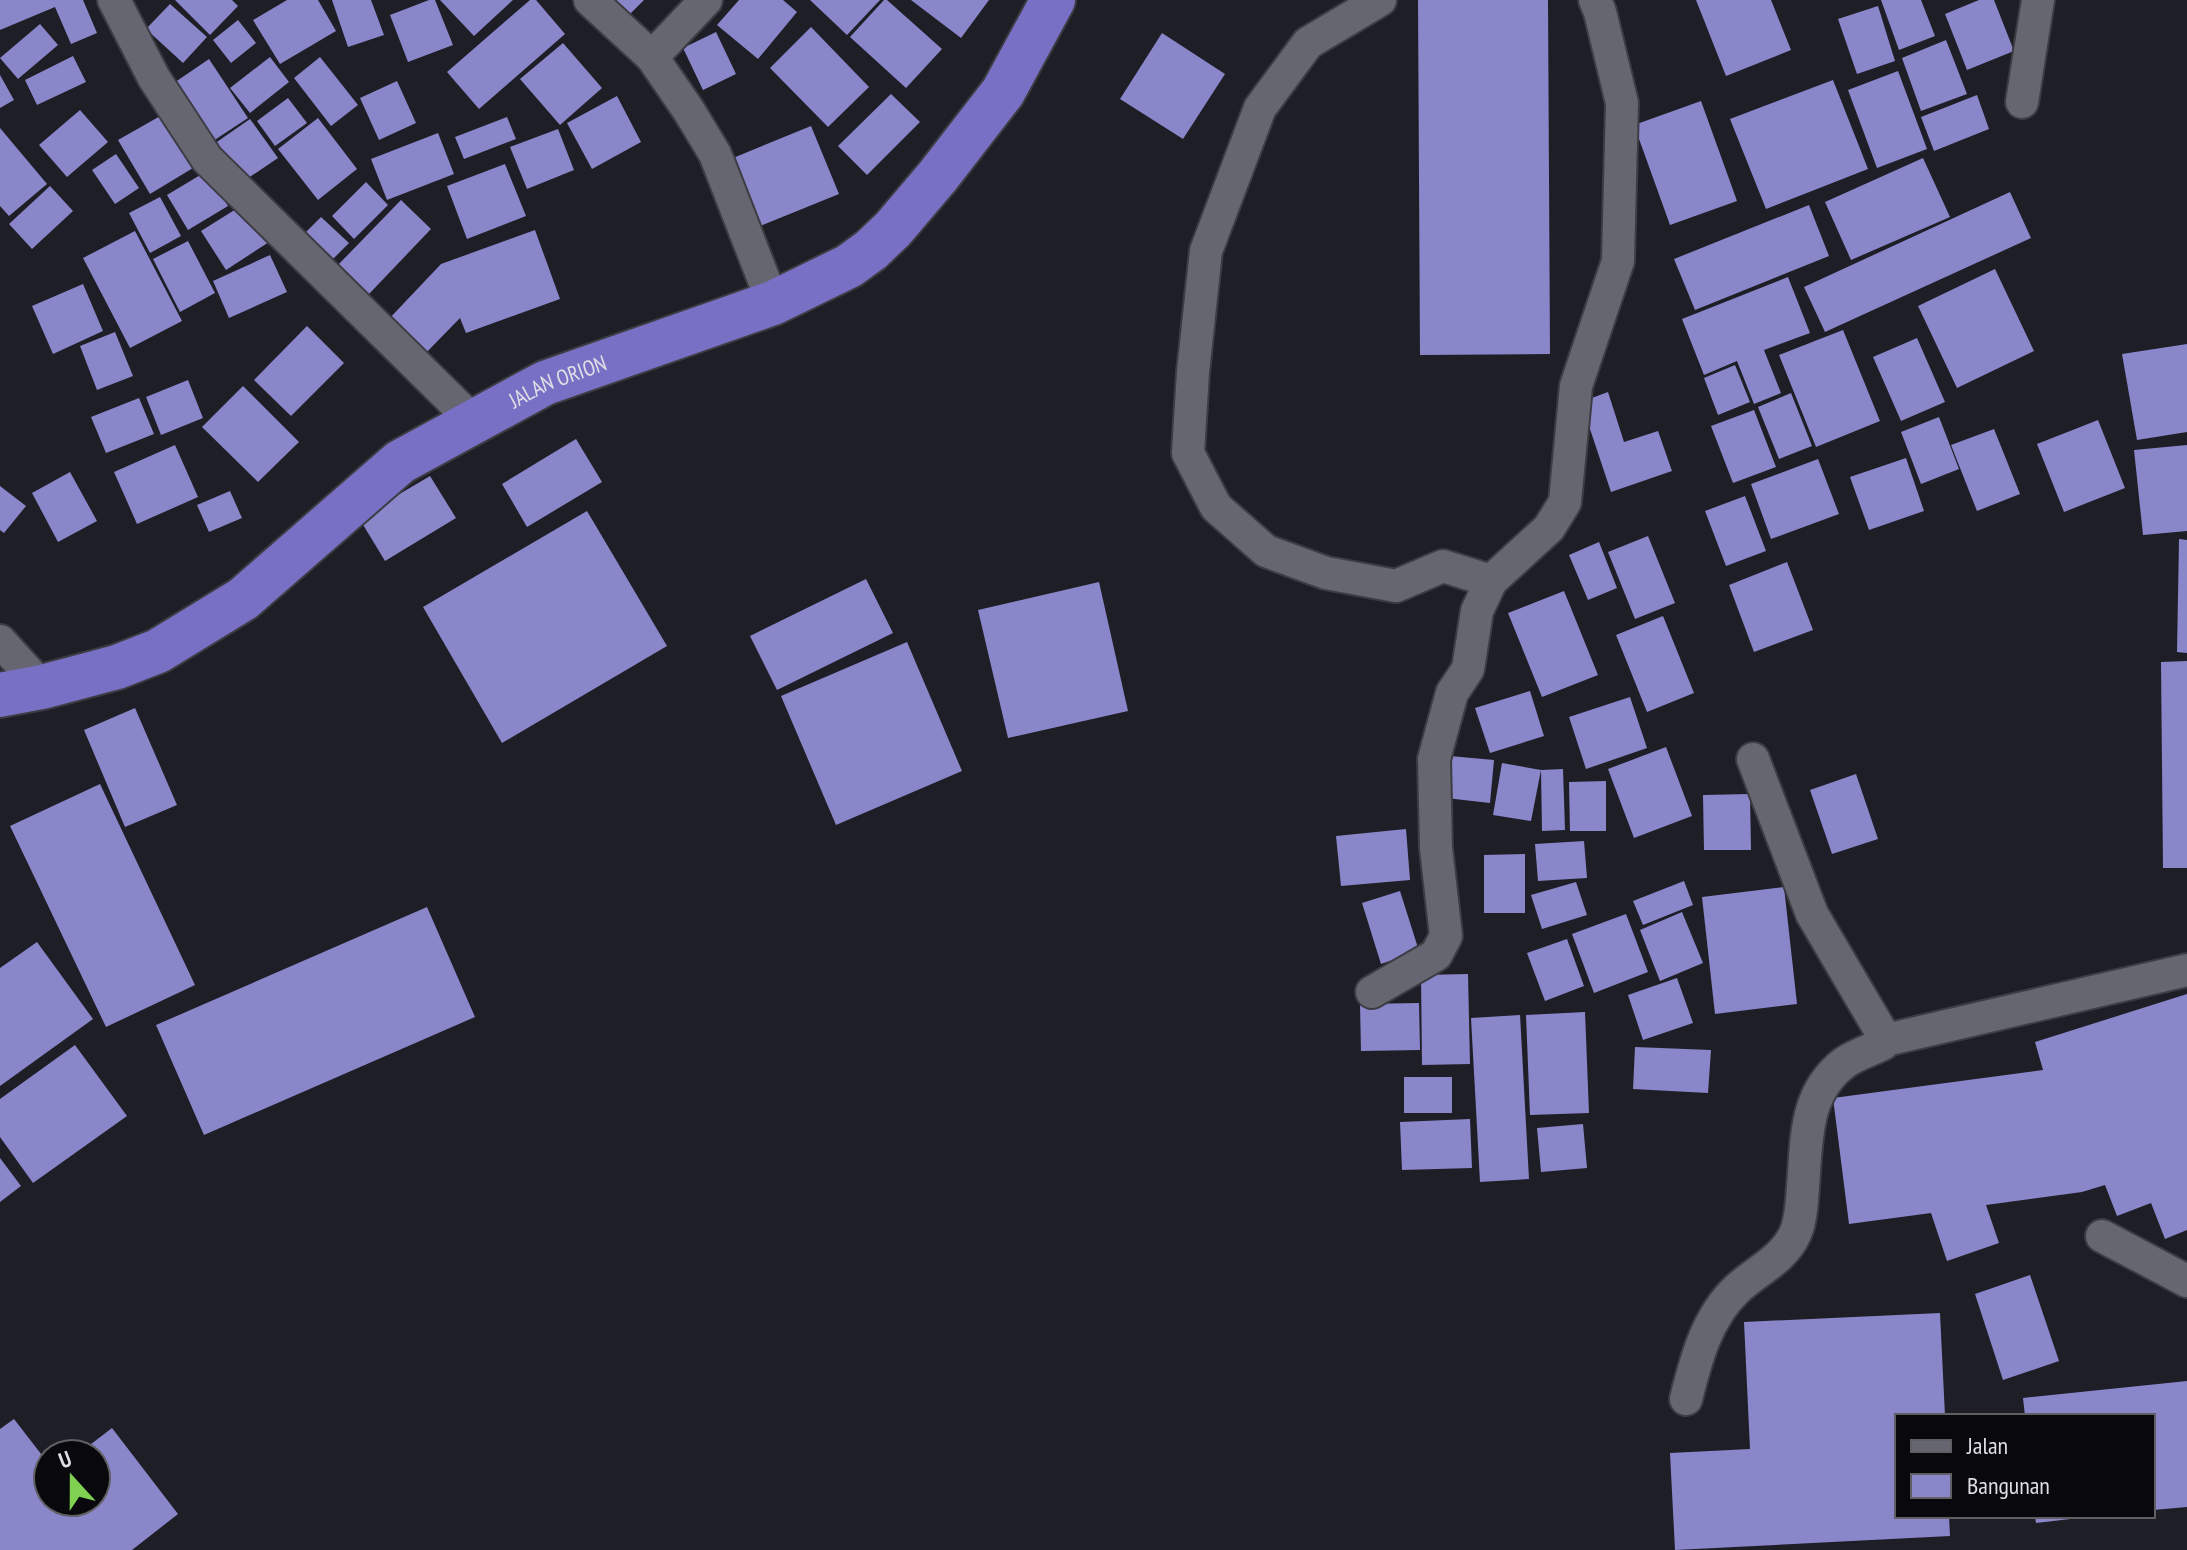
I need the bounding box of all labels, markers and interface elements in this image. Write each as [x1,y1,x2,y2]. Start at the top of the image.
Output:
street label: JALAN ORION [503,349,610,415]
legend [1895,1414,2155,1518]
text: Jalan [1966,1430,2008,1461]
north arrow [32,1438,112,1518]
text: U [55,1444,75,1474]
text: Bangunan [1967,1470,2050,1501]

